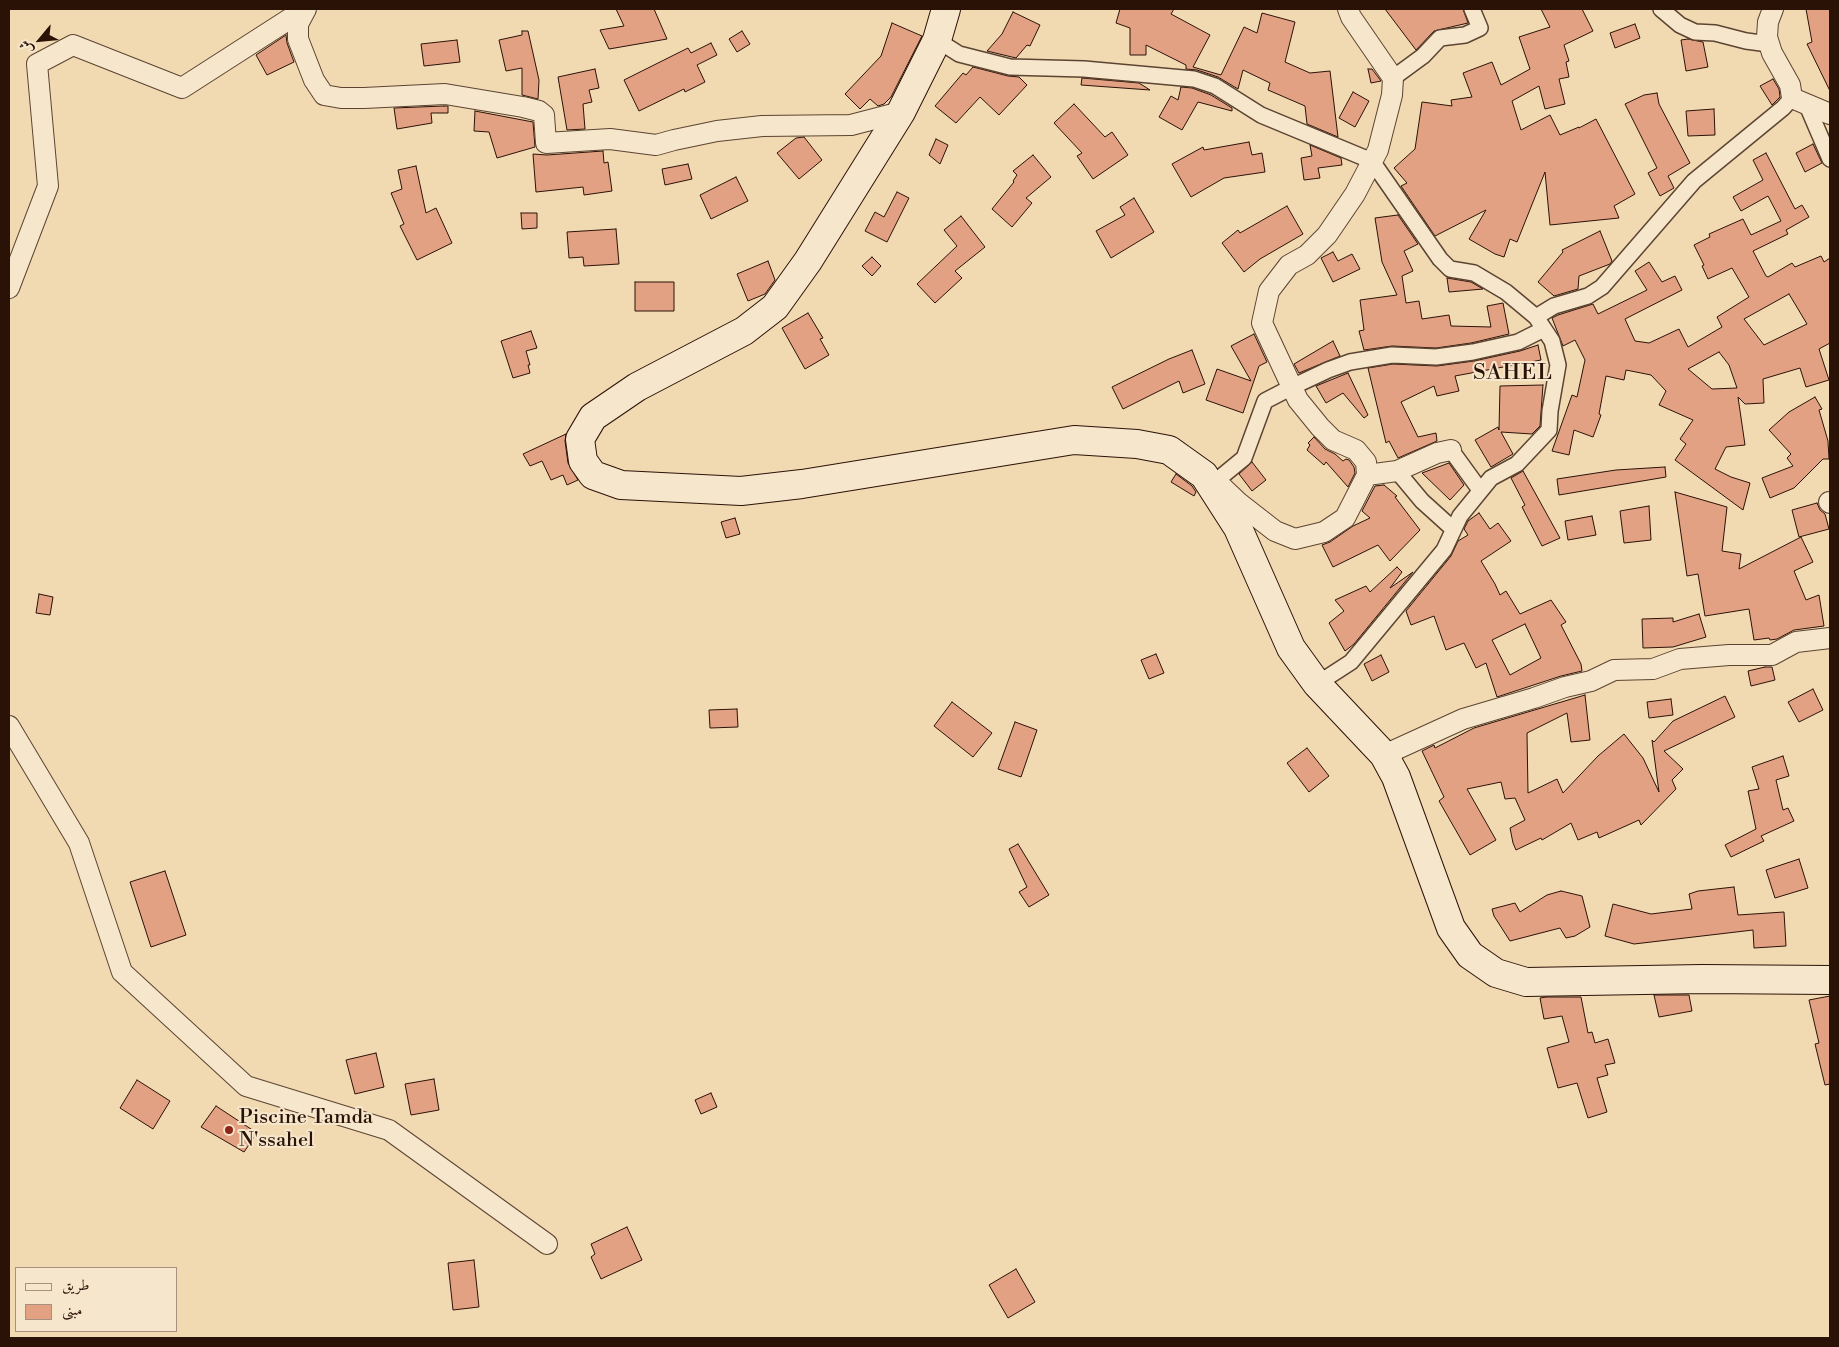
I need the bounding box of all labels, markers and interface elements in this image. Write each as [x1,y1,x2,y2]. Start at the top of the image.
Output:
north arrow [15,15,65,65]
text: ش [16,37,38,57]
district label: SAHEL [1472,361,1554,387]
place label: Piscine Tamda N'ssahel [239,1106,373,1153]
marker: Piscine Tamda N'ssahel [223,1124,235,1136]
legend [15,1267,178,1332]
text: طريق [62,1276,89,1295]
text: مبنى [62,1301,82,1320]

